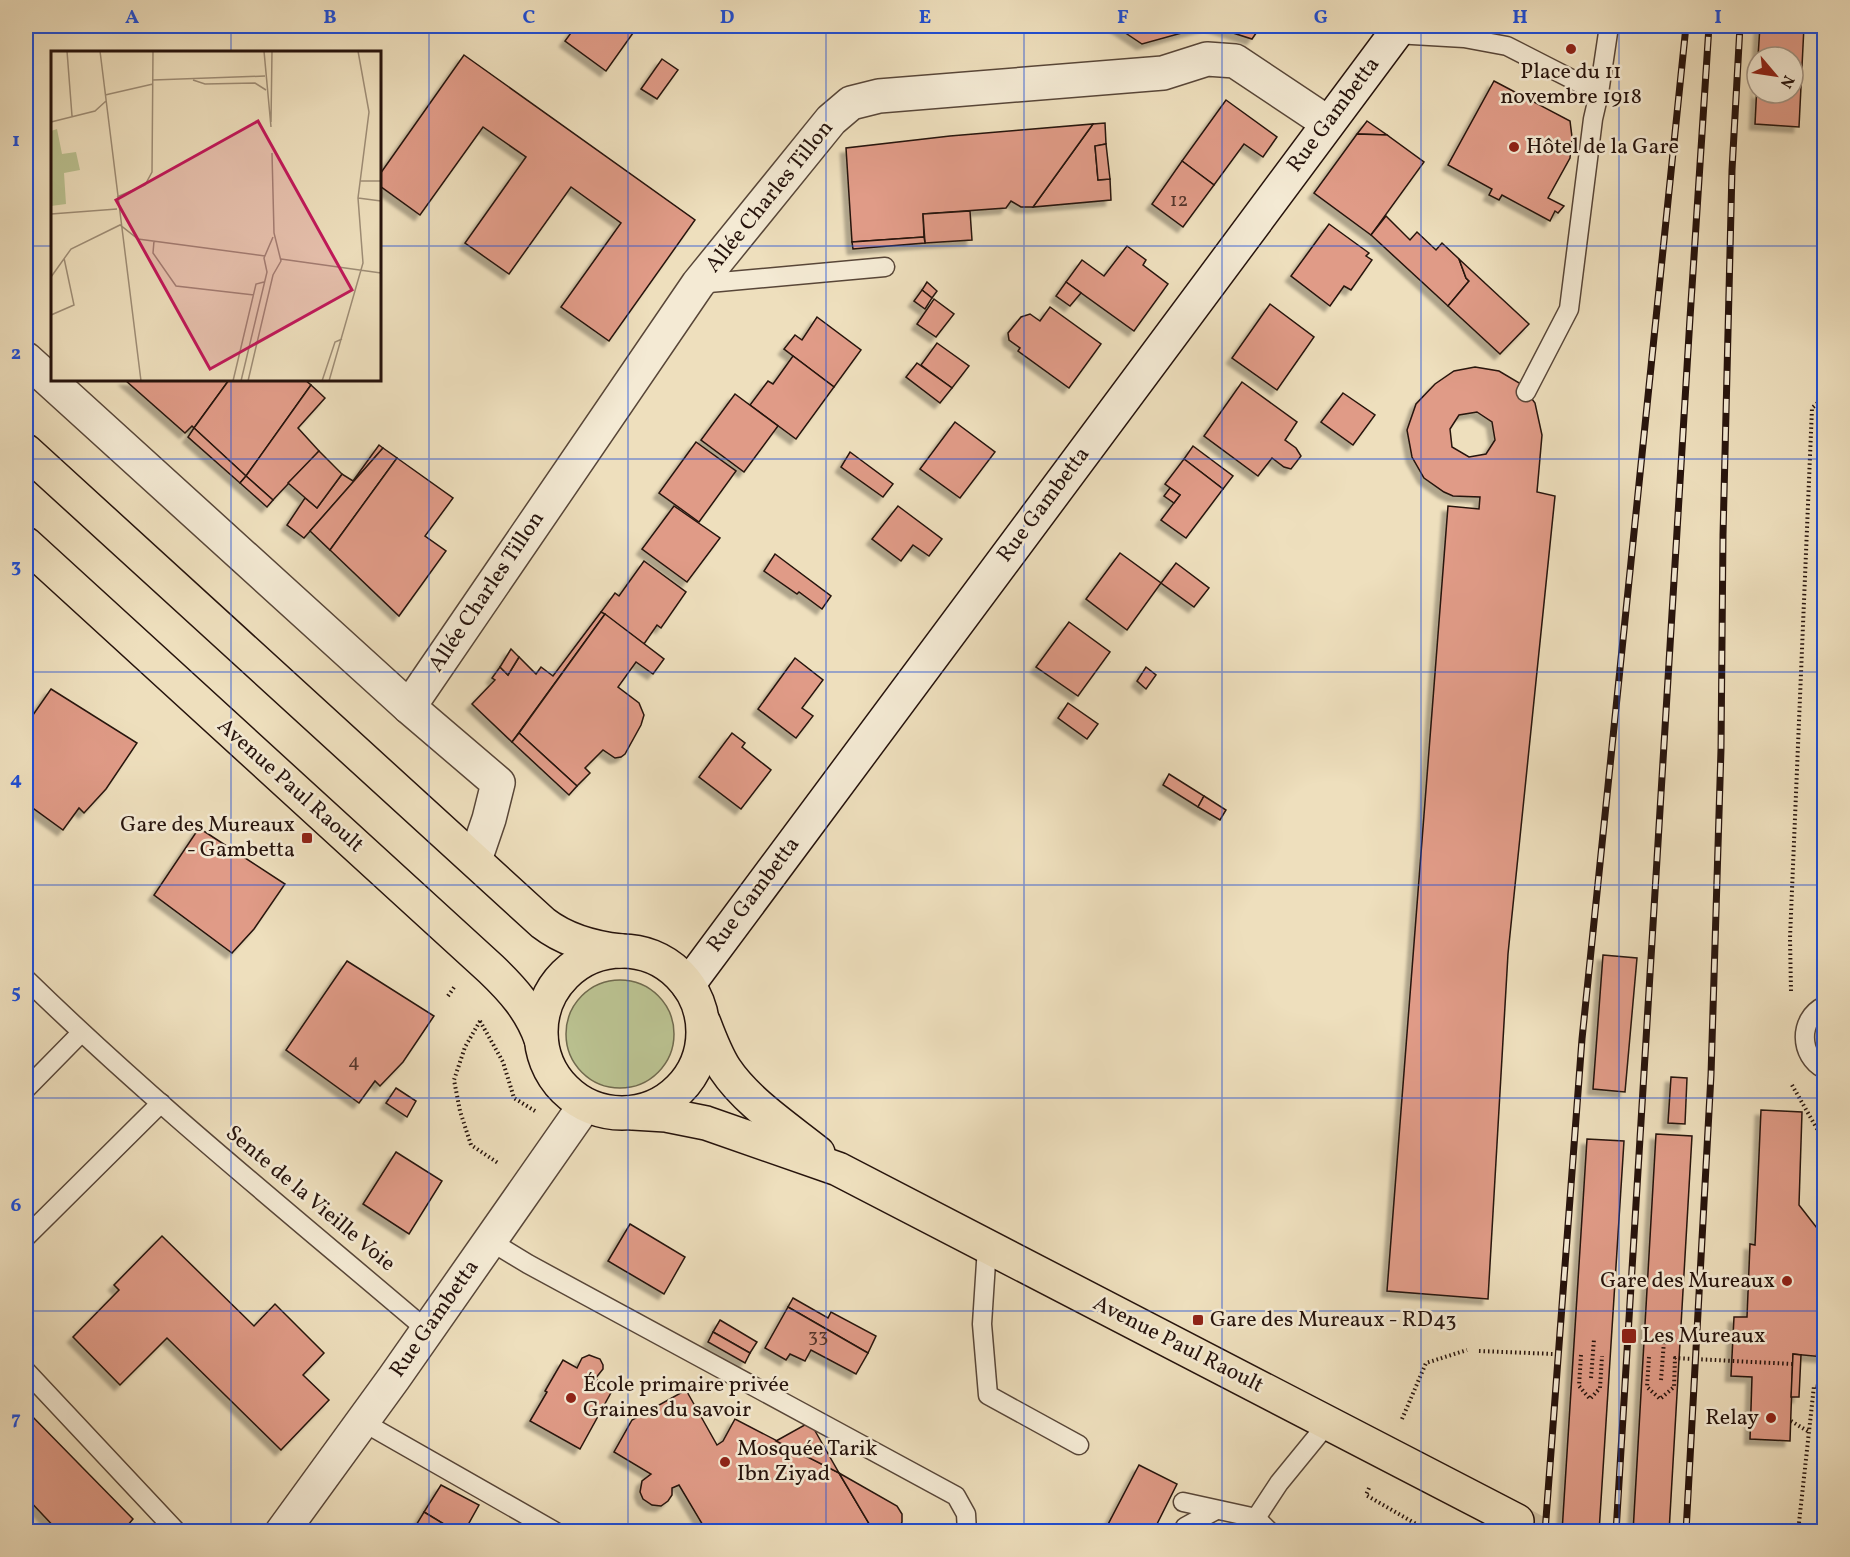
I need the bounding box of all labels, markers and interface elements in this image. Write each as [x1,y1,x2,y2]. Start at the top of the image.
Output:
text: A [125,4,139,32]
text: B [323,4,337,32]
text: C [523,4,536,32]
text: D [720,4,734,32]
text: E [919,4,931,32]
text: F [1117,4,1129,32]
text: G [1314,4,1328,32]
text: H [1512,4,1528,32]
text: I [1714,4,1722,32]
marker: Place du 11 novembre 1918 [1564,42,1578,56]
north arrow [1745,45,1805,105]
inset map [51,51,381,381]
street label: Rue Gambetta [1280,51,1388,179]
place label: Place du 11 novembre 1918 [1500,57,1642,113]
text: N [1774,71,1799,92]
street label: Allée Charles Tillon [699,114,841,280]
text: 1 [12,127,20,155]
place label: Hôtel de la Gare [1526,132,1679,163]
marker: Hôtel de la Gare [1507,140,1521,154]
house number: 12 [1170,187,1188,215]
text: 2 [11,340,21,368]
street label: Rue Gambetta [990,441,1098,569]
street label: Allée Charles Tillon [422,505,552,679]
text: 3 [11,553,21,581]
street label: Avenue Paul Raoult [210,712,370,861]
text: 4 [10,766,22,794]
place label: Gare des Mureaux - Gambetta [120,810,295,866]
marker: Gare des Mureaux - Gambetta [300,831,314,845]
street label: Rue Gambetta [700,831,808,959]
text: 5 [11,979,21,1007]
house number: 4 [348,1048,360,1076]
street label: Sente de la Vieille Voie [218,1119,402,1279]
text: 6 [11,1192,22,1220]
street label: Rue Gambetta [383,1254,487,1384]
place label: Gare des Mureaux [1600,1266,1775,1297]
marker: Gare des Mureaux [1780,1274,1794,1288]
street label: Avenue Paul Raoult [1087,1289,1269,1402]
place label: Gare des Mureaux - RD43 [1210,1305,1456,1336]
marker: Gare des Mureaux - RD43 [1191,1313,1205,1327]
place label: Les Mureaux [1642,1321,1766,1352]
house number: 33 [808,1323,828,1351]
marker: Les Mureaux [1620,1327,1638,1345]
place label: École primaire privée Graines du savoir [583,1370,789,1426]
marker: École primaire privée Graines du savoir [564,1391,578,1405]
place label: Relay [1705,1403,1759,1434]
text: 7 [11,1405,21,1433]
marker: Relay [1764,1411,1778,1425]
place label: Mosquée Tarik Ibn Ziyad [737,1434,878,1490]
marker: Mosquée Tarik Ibn Ziyad [718,1455,732,1469]

